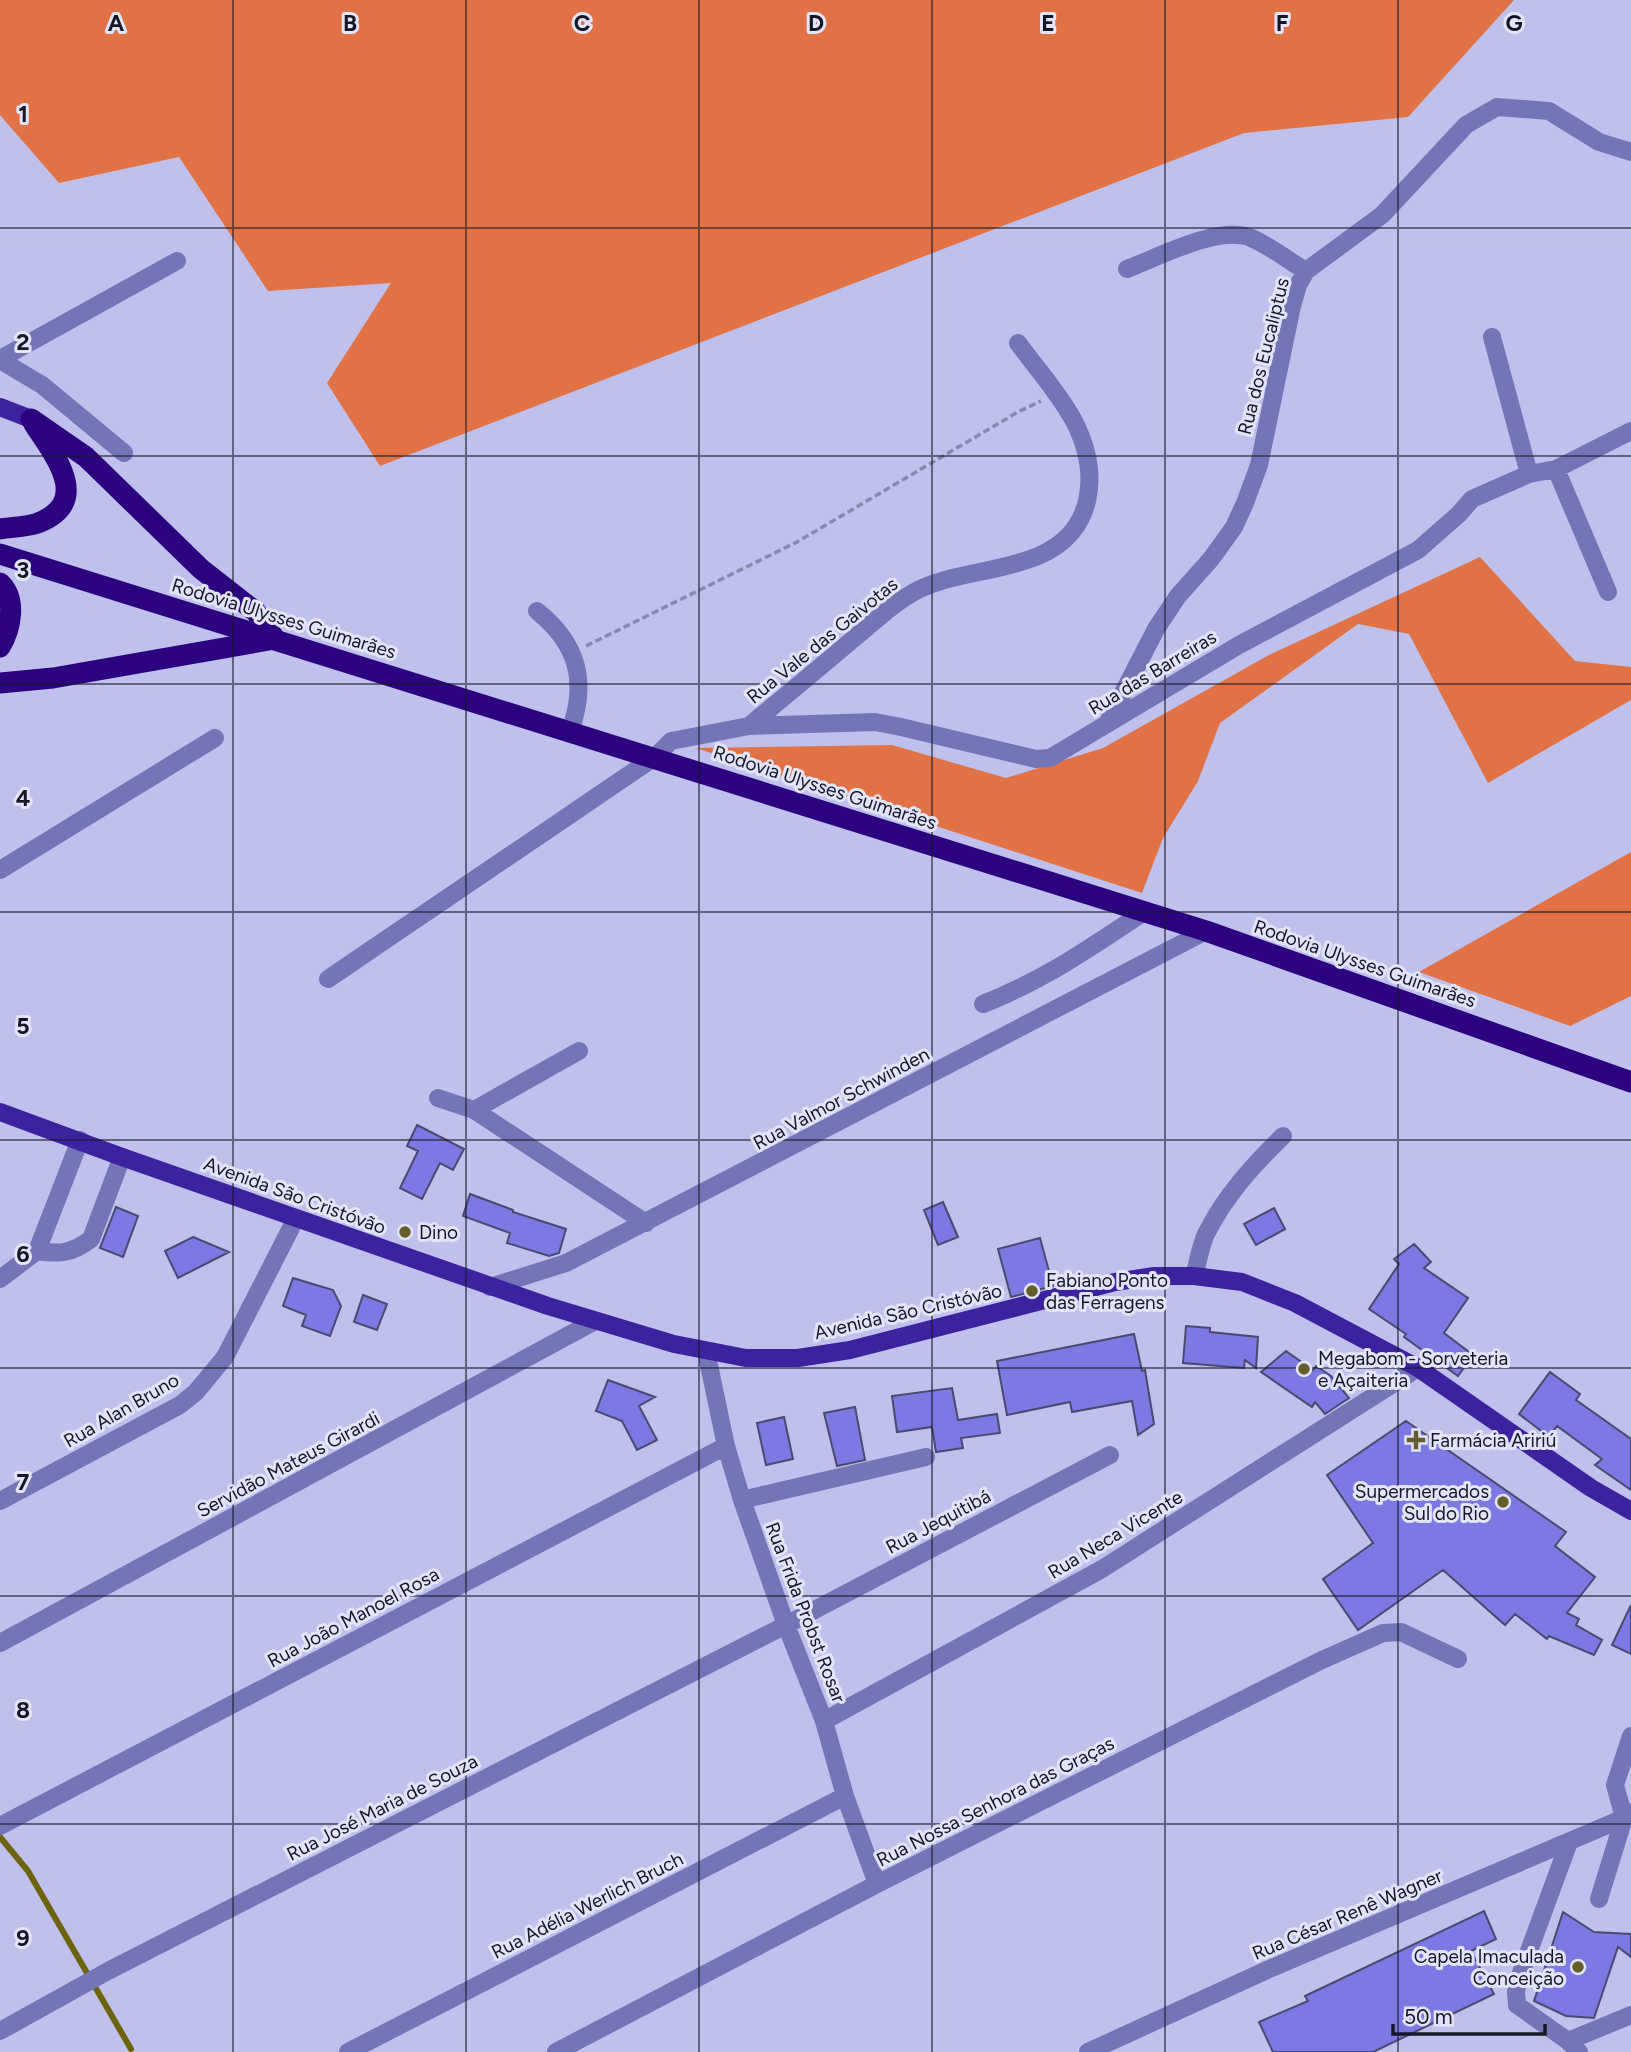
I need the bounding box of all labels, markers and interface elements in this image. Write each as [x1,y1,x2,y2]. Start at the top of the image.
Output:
text: A [108,9,125,37]
text: B [343,9,357,37]
text: C [574,9,591,37]
text: D [808,9,824,37]
text: E [1041,9,1055,37]
text: F [1276,9,1289,37]
text: G [1505,9,1523,37]
text: 1 [18,100,28,128]
street label: Rua dos Eucaliptus [1233,275,1294,437]
text: 2 [16,328,30,356]
text: 3 [17,556,29,584]
street label: Rua Vale das Gaivotas [742,572,903,708]
street label: Rodovia Ulysses Guimarães [169,573,399,664]
street label: Rua das Barreiras [1084,625,1221,720]
street label: Rodovia Ulysses Guimarães [710,740,939,835]
text: 4 [16,784,30,812]
street label: Rodovia Ulysses Guimarães [1251,915,1479,1012]
text: 5 [16,1012,30,1040]
street label: Rua Valmor Schwinden [749,1042,933,1155]
street label: Avenida São Cristóvão [201,1152,389,1239]
place label: Dino [419,1221,458,1244]
marker: Dino [397,1224,413,1240]
text: 6 [16,1240,30,1268]
place label: Fabiano Ponto das Ferragens [1046,1269,1168,1314]
street label: Avenida São Cristóvão [812,1279,1004,1344]
marker: Fabiano Ponto das Ferragens [1024,1283,1040,1299]
place label: Megabom - Sorveteria e Açaiteria [1318,1347,1508,1392]
marker: Megabom - Sorveteria e Açaiteria [1296,1361,1312,1377]
street label: Rua Alan Bruno [60,1368,183,1453]
street label: Servidão Mateus Girardi [193,1406,384,1522]
place label: Farmácia Aririú [1430,1429,1556,1452]
marker: Farmácia Aririú [1408,1432,1424,1448]
text: 7 [17,1468,30,1496]
place label: Supermercados Sul do Rio [1355,1480,1489,1525]
street label: Rua Jequitibá [882,1484,995,1559]
street label: Rua Neca Vicente [1044,1485,1187,1584]
marker: Supermercados Sul do Rio [1495,1494,1511,1510]
street label: Rua Frida Probst Rosar [760,1519,851,1706]
street label: Rua João Manoel Rosa [263,1562,443,1672]
text: 8 [16,1696,30,1724]
street label: Rua Nossa Senhora das Graças [873,1731,1118,1872]
street label: Rua José Maria de Souza [283,1749,482,1866]
street label: Rua Adélia Werlich Bruch [488,1847,687,1964]
street label: Rua César Renê Wagner [1249,1864,1446,1965]
text: 9 [16,1924,30,1952]
place label: Capela Imaculada Conceição [1414,1945,1564,1990]
marker: Capela Imaculada Conceição [1570,1959,1586,1975]
scale bar [1393,1993,1545,2037]
text: 50 m [1404,2004,1453,2029]

